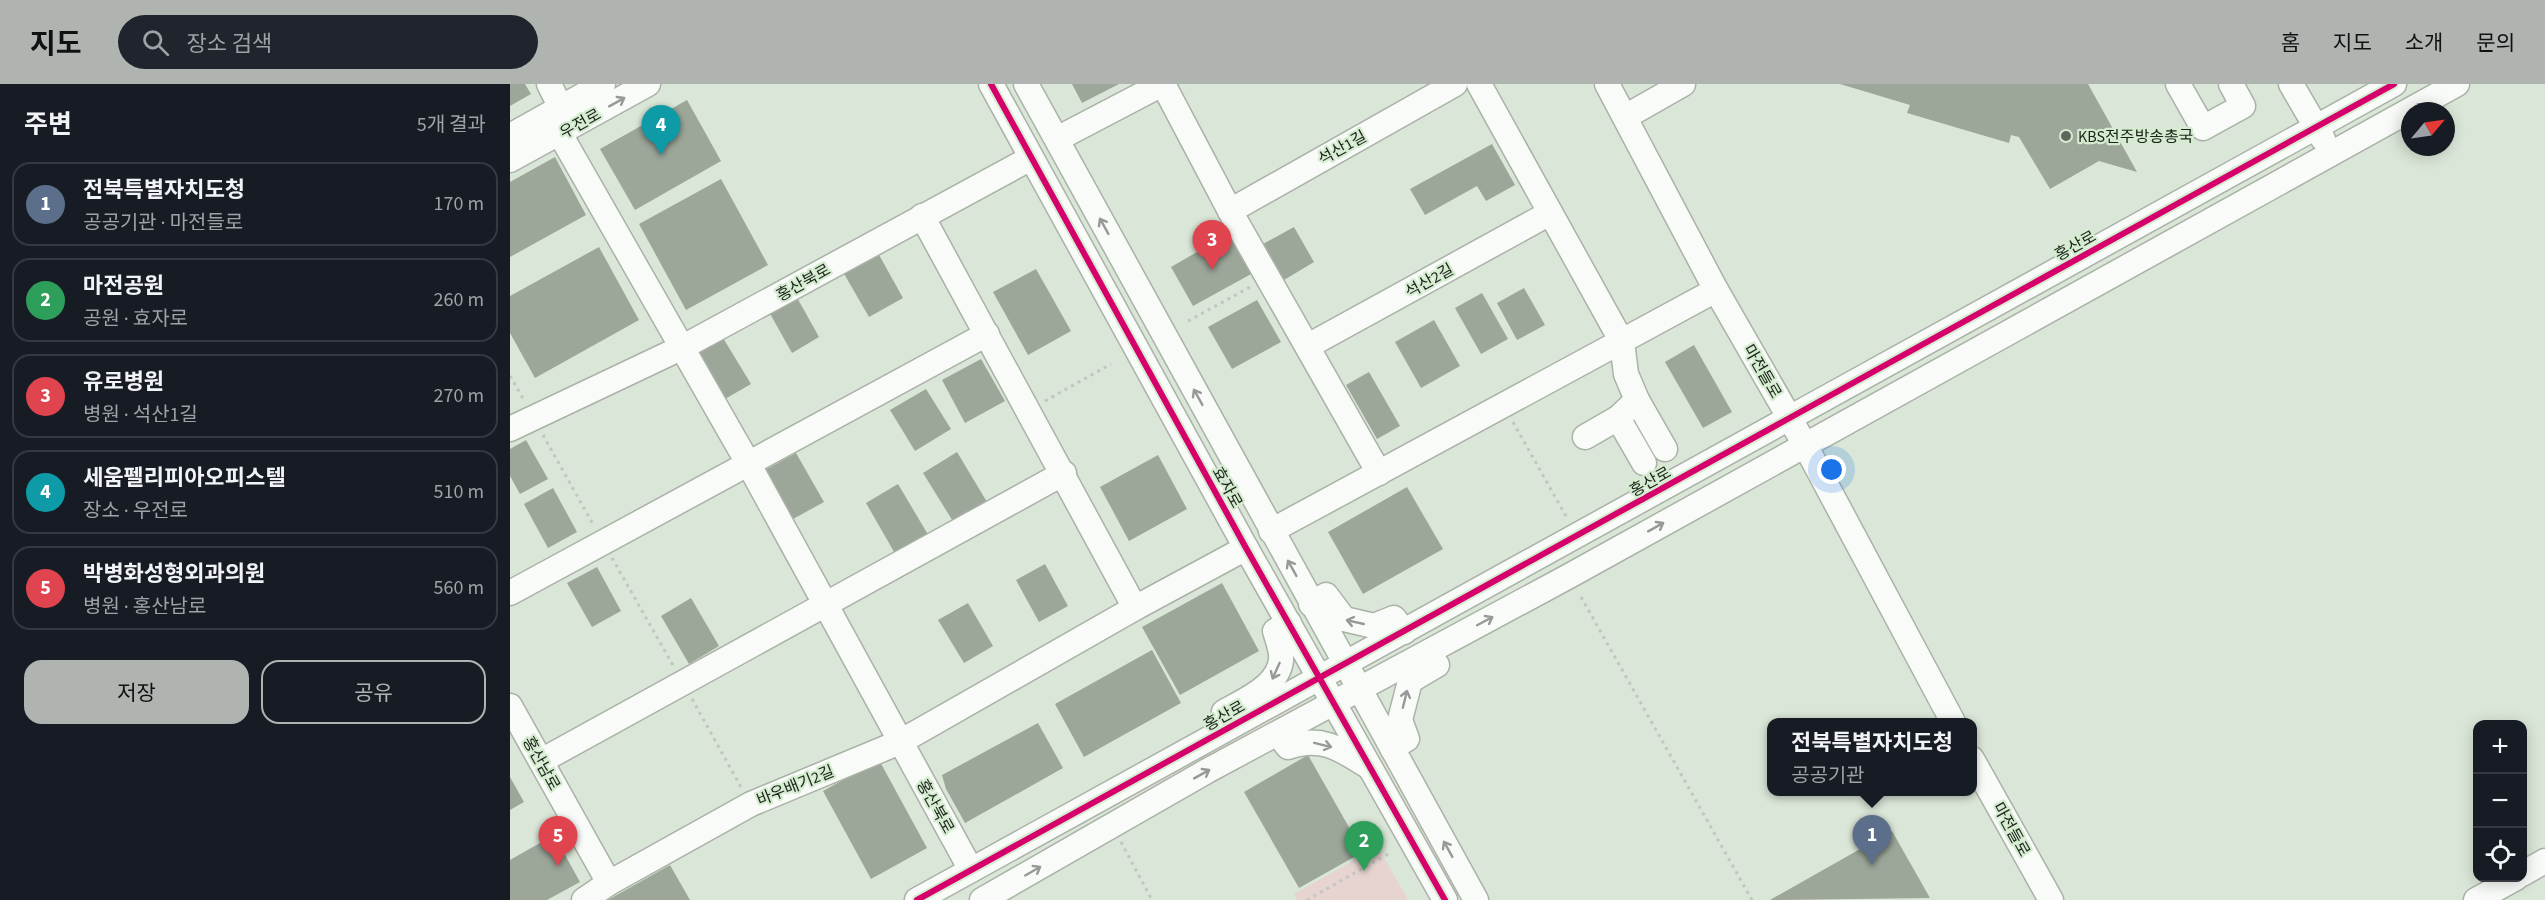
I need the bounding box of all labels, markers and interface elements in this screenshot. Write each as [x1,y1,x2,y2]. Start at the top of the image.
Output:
search box [118,15,538,69]
text: 지도 [30,24,82,64]
icon: search [139,26,172,59]
text: 장소 검색 [187,28,272,60]
text: 홈 [2281,28,2300,58]
text: 지도 [2333,28,2372,58]
text: 소개 [2405,28,2443,58]
text: 문의 [2476,28,2515,58]
one-way arrow [607,96,625,107]
north arrow [2401,102,2455,156]
street label: 우전로 [556,103,605,144]
text: 주변 [24,106,72,143]
pin: 4 [642,106,680,155]
text: 5개 결과 [417,111,486,139]
street label: 석산1길 [1314,126,1371,170]
place label: KBS전주방송총국 [2078,126,2193,148]
marker: KBS전주방송총국 [2059,129,2073,143]
text: 전북특별자치도청 [83,174,245,206]
text: 1 [40,190,51,218]
text: 170 m [434,190,484,218]
text: 공공기관 · 마전들로 [83,209,243,237]
one-way arrow [1098,218,1110,235]
pin: 3 [1192,220,1232,270]
street label: 홍산로 [2051,225,2100,266]
street label: 홍산북로 [772,259,835,307]
street label: 석산2길 [1401,259,1458,303]
text: 마전공원 [83,270,164,302]
text: 2 [40,286,51,314]
text: 260 m [434,286,484,314]
text: 공원 · 효자로 [83,305,188,333]
street label: 마전들로 [1738,340,1787,403]
text: 유로병원 [83,366,164,398]
text: 3 [40,382,51,410]
text: 270 m [434,382,484,410]
one-way arrow [1192,389,1204,406]
text: 병원 · 석산1길 [83,401,198,429]
your location [1817,455,1846,484]
street label: 홍산로 [1626,461,1675,502]
text: 세움펠리피아오피스텔 [83,462,285,494]
street label: 효자로 [1207,463,1248,512]
text: 4 [40,478,51,506]
text: 510 m [434,478,484,506]
text: 장소 · 우전로 [83,497,188,525]
one-way arrow [1647,521,1664,533]
text: 박병화성형외과의원 [83,558,265,590]
one-way arrow [1286,560,1298,577]
text: 5 [40,574,51,602]
text: 560 m [434,574,484,602]
text: 병원 · 홍산남로 [83,593,206,621]
one-way arrow [1345,615,1364,627]
one-way arrow [1475,615,1493,626]
button: 저장 [24,660,249,724]
button: 공유 [261,660,486,724]
one-way arrow [1270,662,1281,680]
one-way arrow [1400,690,1412,709]
street label: 홍산로 [1200,695,1249,736]
popup [1767,718,1977,796]
map controls [2473,720,2527,882]
button: + [2473,720,2527,774]
text: 전북특별자치도청 [1791,727,1953,759]
street label: 홍산남로 [517,732,565,795]
one-way arrow [1313,739,1332,751]
street label: 바우배기2길 [753,760,837,811]
text: 공공기관 [1791,762,1865,790]
one-way arrow [1193,768,1211,779]
button: − [2473,774,2527,828]
street label: 홍산북로 [911,775,959,838]
street label: 마전들로 [1987,798,2035,861]
pin: 5 [538,816,578,866]
pin: 1 [1852,816,1892,865]
pin: 2 [1344,822,1384,871]
button: locate [2473,828,2527,882]
one-way arrow [1442,841,1454,858]
one-way arrow [1024,865,1041,877]

